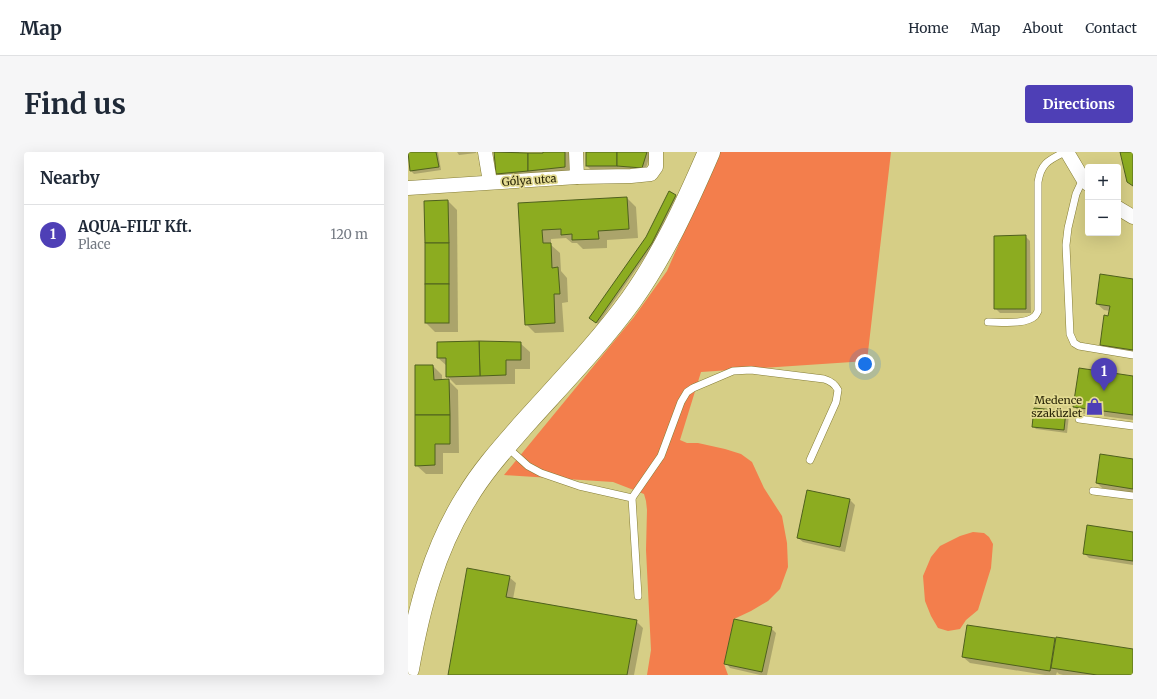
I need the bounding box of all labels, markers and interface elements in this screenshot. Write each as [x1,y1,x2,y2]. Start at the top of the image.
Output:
text: Map [20,16,62,40]
text: Home [908,19,949,37]
text: Map [971,19,1000,37]
text: About [1022,19,1063,37]
text: Contact [1085,19,1137,37]
button: Directions [1025,85,1133,123]
text: Find us [24,86,126,122]
map controls [1085,164,1121,236]
button: + [1085,164,1121,200]
text: Nearby [40,167,100,189]
street label: Gólya utca [501,171,557,189]
button: − [1085,200,1121,236]
text: AQUA-FILT Kft. [78,217,192,236]
text: 1 [50,226,56,243]
text: 120 m [330,226,368,243]
text: Place [78,236,111,253]
your location [855,354,875,374]
pin: 1 [1091,358,1117,391]
place label: Medence szaküzlet [1031,393,1083,420]
shop icon: Medence szaküzlet [1085,396,1105,416]

